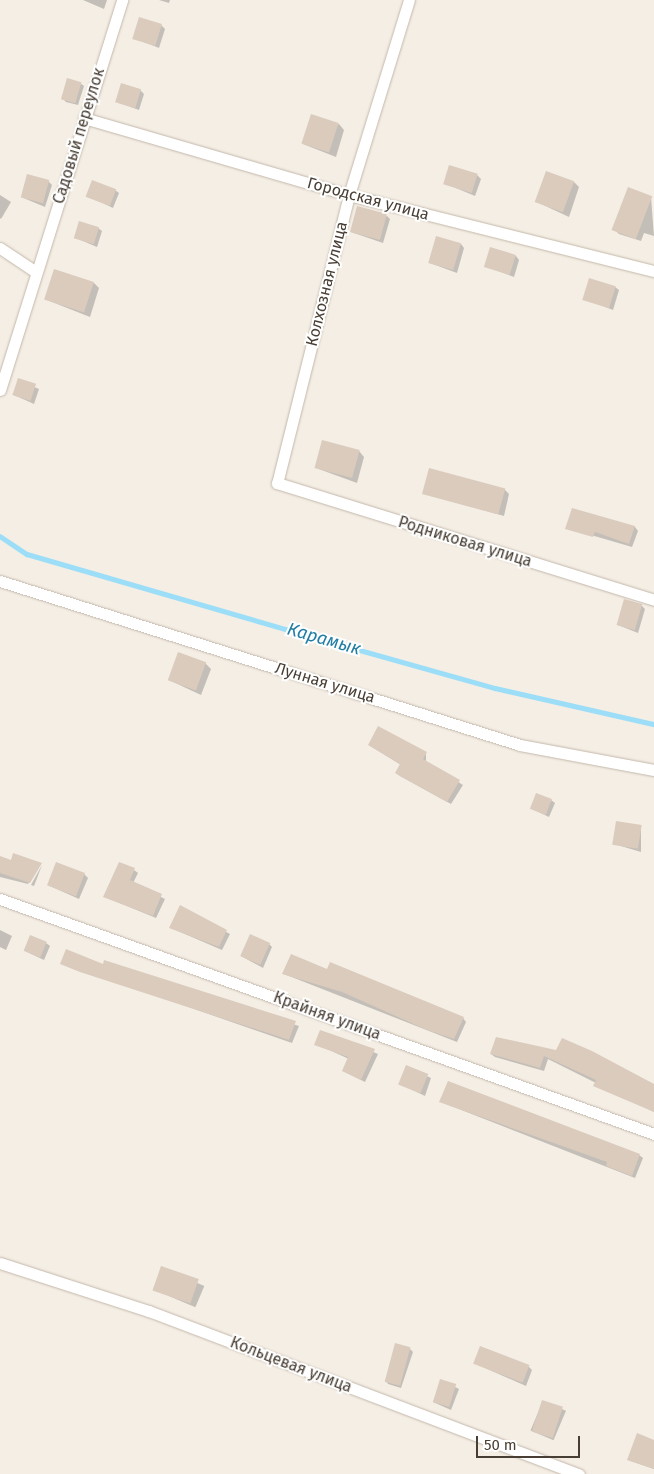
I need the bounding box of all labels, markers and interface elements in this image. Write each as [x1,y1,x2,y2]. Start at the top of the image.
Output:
street label: Садовый переулок [49,66,109,206]
street label: Городская улица [305,173,431,225]
street label: Колхозная улица [302,220,352,348]
street label: Родниковая улица [396,513,534,571]
water label: Карамык [285,618,363,660]
street label: Лунная улица [273,659,377,707]
street label: Крайняя улица [271,988,383,1044]
street label: Кольцевая улица [227,1333,355,1397]
scale bar [479,1426,583,1458]
text: 50 m [484,1436,517,1454]

